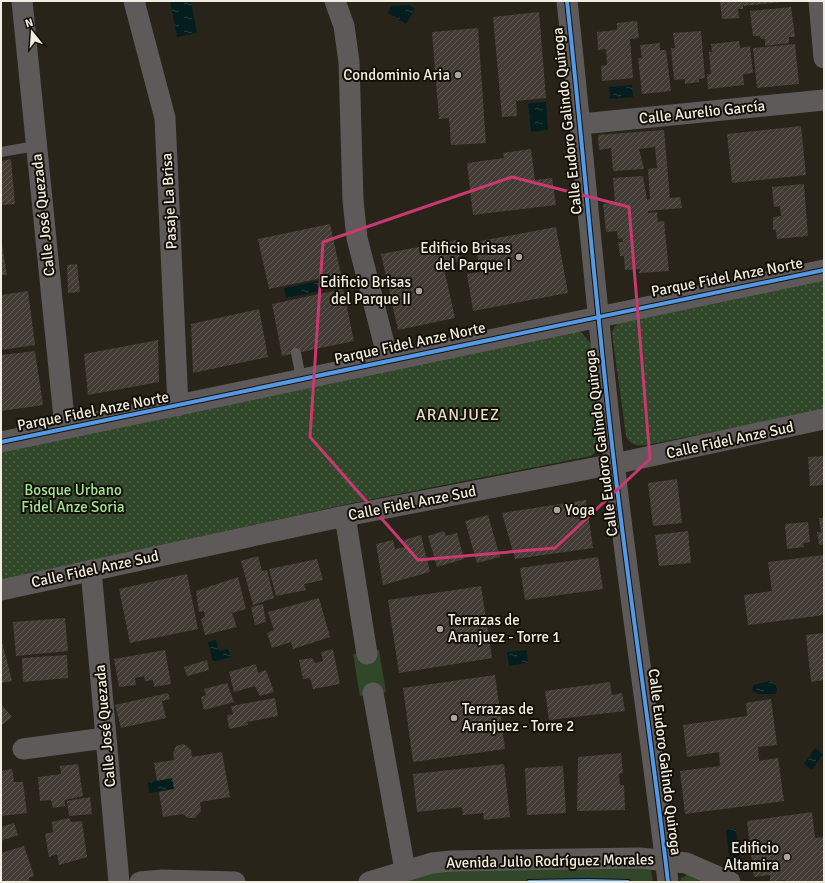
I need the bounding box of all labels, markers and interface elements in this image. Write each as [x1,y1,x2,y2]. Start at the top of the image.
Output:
north arrow [12,12,52,52]
text: N [24,16,35,30]
street label: Calle Eudoro Galindo Quiroga [548,27,586,215]
place label: Condominio Aria [343,66,450,84]
marker: Condominio Aria [453,70,463,80]
street label: Calle Aurelio García [638,96,766,128]
street label: Pasaje La Brisa [157,152,181,250]
street label: Calle José Quezada [28,153,58,277]
place label: Edificio Brisas del Parque I [420,239,511,274]
marker: Edificio Brisas del Parque I [514,252,524,262]
street label: Parque Fidel Anze Norte [650,253,804,301]
place label: Edificio Brisas del Parque II [320,273,411,308]
marker: Edificio Brisas del Parque II [414,286,424,296]
street label: Parque Fidel Anze Norte [333,318,487,368]
street label: Calle Eudoro Galindo Quiroga [581,349,621,537]
street label: Parque Fidel Anze Norte [16,387,170,435]
district label: ARANJUEZ [416,405,500,425]
street label: Calle Fidel Anze Sud [665,418,796,462]
park label: Bosque Urbano Fidel Anze Soria [21,481,125,516]
street label: Calle Fidel Anze Sud [346,482,478,524]
place label: Yoga [565,501,595,519]
marker: Yoga [552,505,562,515]
street label: Calle Fidel Anze Sud [30,547,161,591]
place label: Terrazas de Aranjuez - Torre 1 [448,611,560,646]
marker: Terrazas de Aranjuez - Torre 1 [435,624,445,634]
street label: Calle José Quezada [91,664,119,788]
street label: Calle Eudoro Galindo Quiroga [645,668,685,856]
place label: Terrazas de Aranjuez - Torre 2 [462,700,574,735]
marker: Terrazas de Aranjuez - Torre 2 [449,713,459,723]
place label: Edificio Altamira [724,839,779,874]
street label: Avenida Julio Rodríguez Morales [446,850,654,872]
marker: Edificio Altamira [782,852,792,862]

